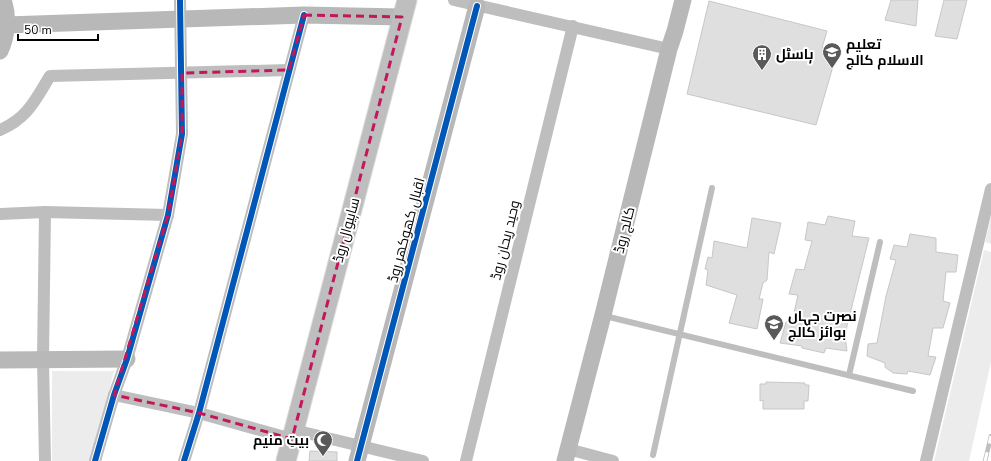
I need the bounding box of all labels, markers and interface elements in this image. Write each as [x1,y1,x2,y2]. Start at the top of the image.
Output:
scale bar [18,16,98,42]
text: 50 m [24,22,52,38]
place label: تعلیم الاسلام کالج [846,35,924,70]
school or university icon: تعلیم الاسلام کالج [821,41,843,69]
building icon: ہاسٹل [751,43,773,71]
place label: ہاسٹل [776,45,814,64]
street label: اقبال کھوکھر روڈ [383,176,430,285]
street label: ساہیوال روڈ [329,196,364,265]
street label: وحید ریحان روڈ [486,198,525,282]
street label: کالج روڈ [610,205,639,255]
place label: نصرت جہاں بوائز کالج [788,307,857,342]
school or university icon: نصرت جہاں بوائز کالج [763,313,785,341]
mosque icon: بیتِ منیم [312,429,334,457]
place label: بیتِ منیم [253,431,309,450]

